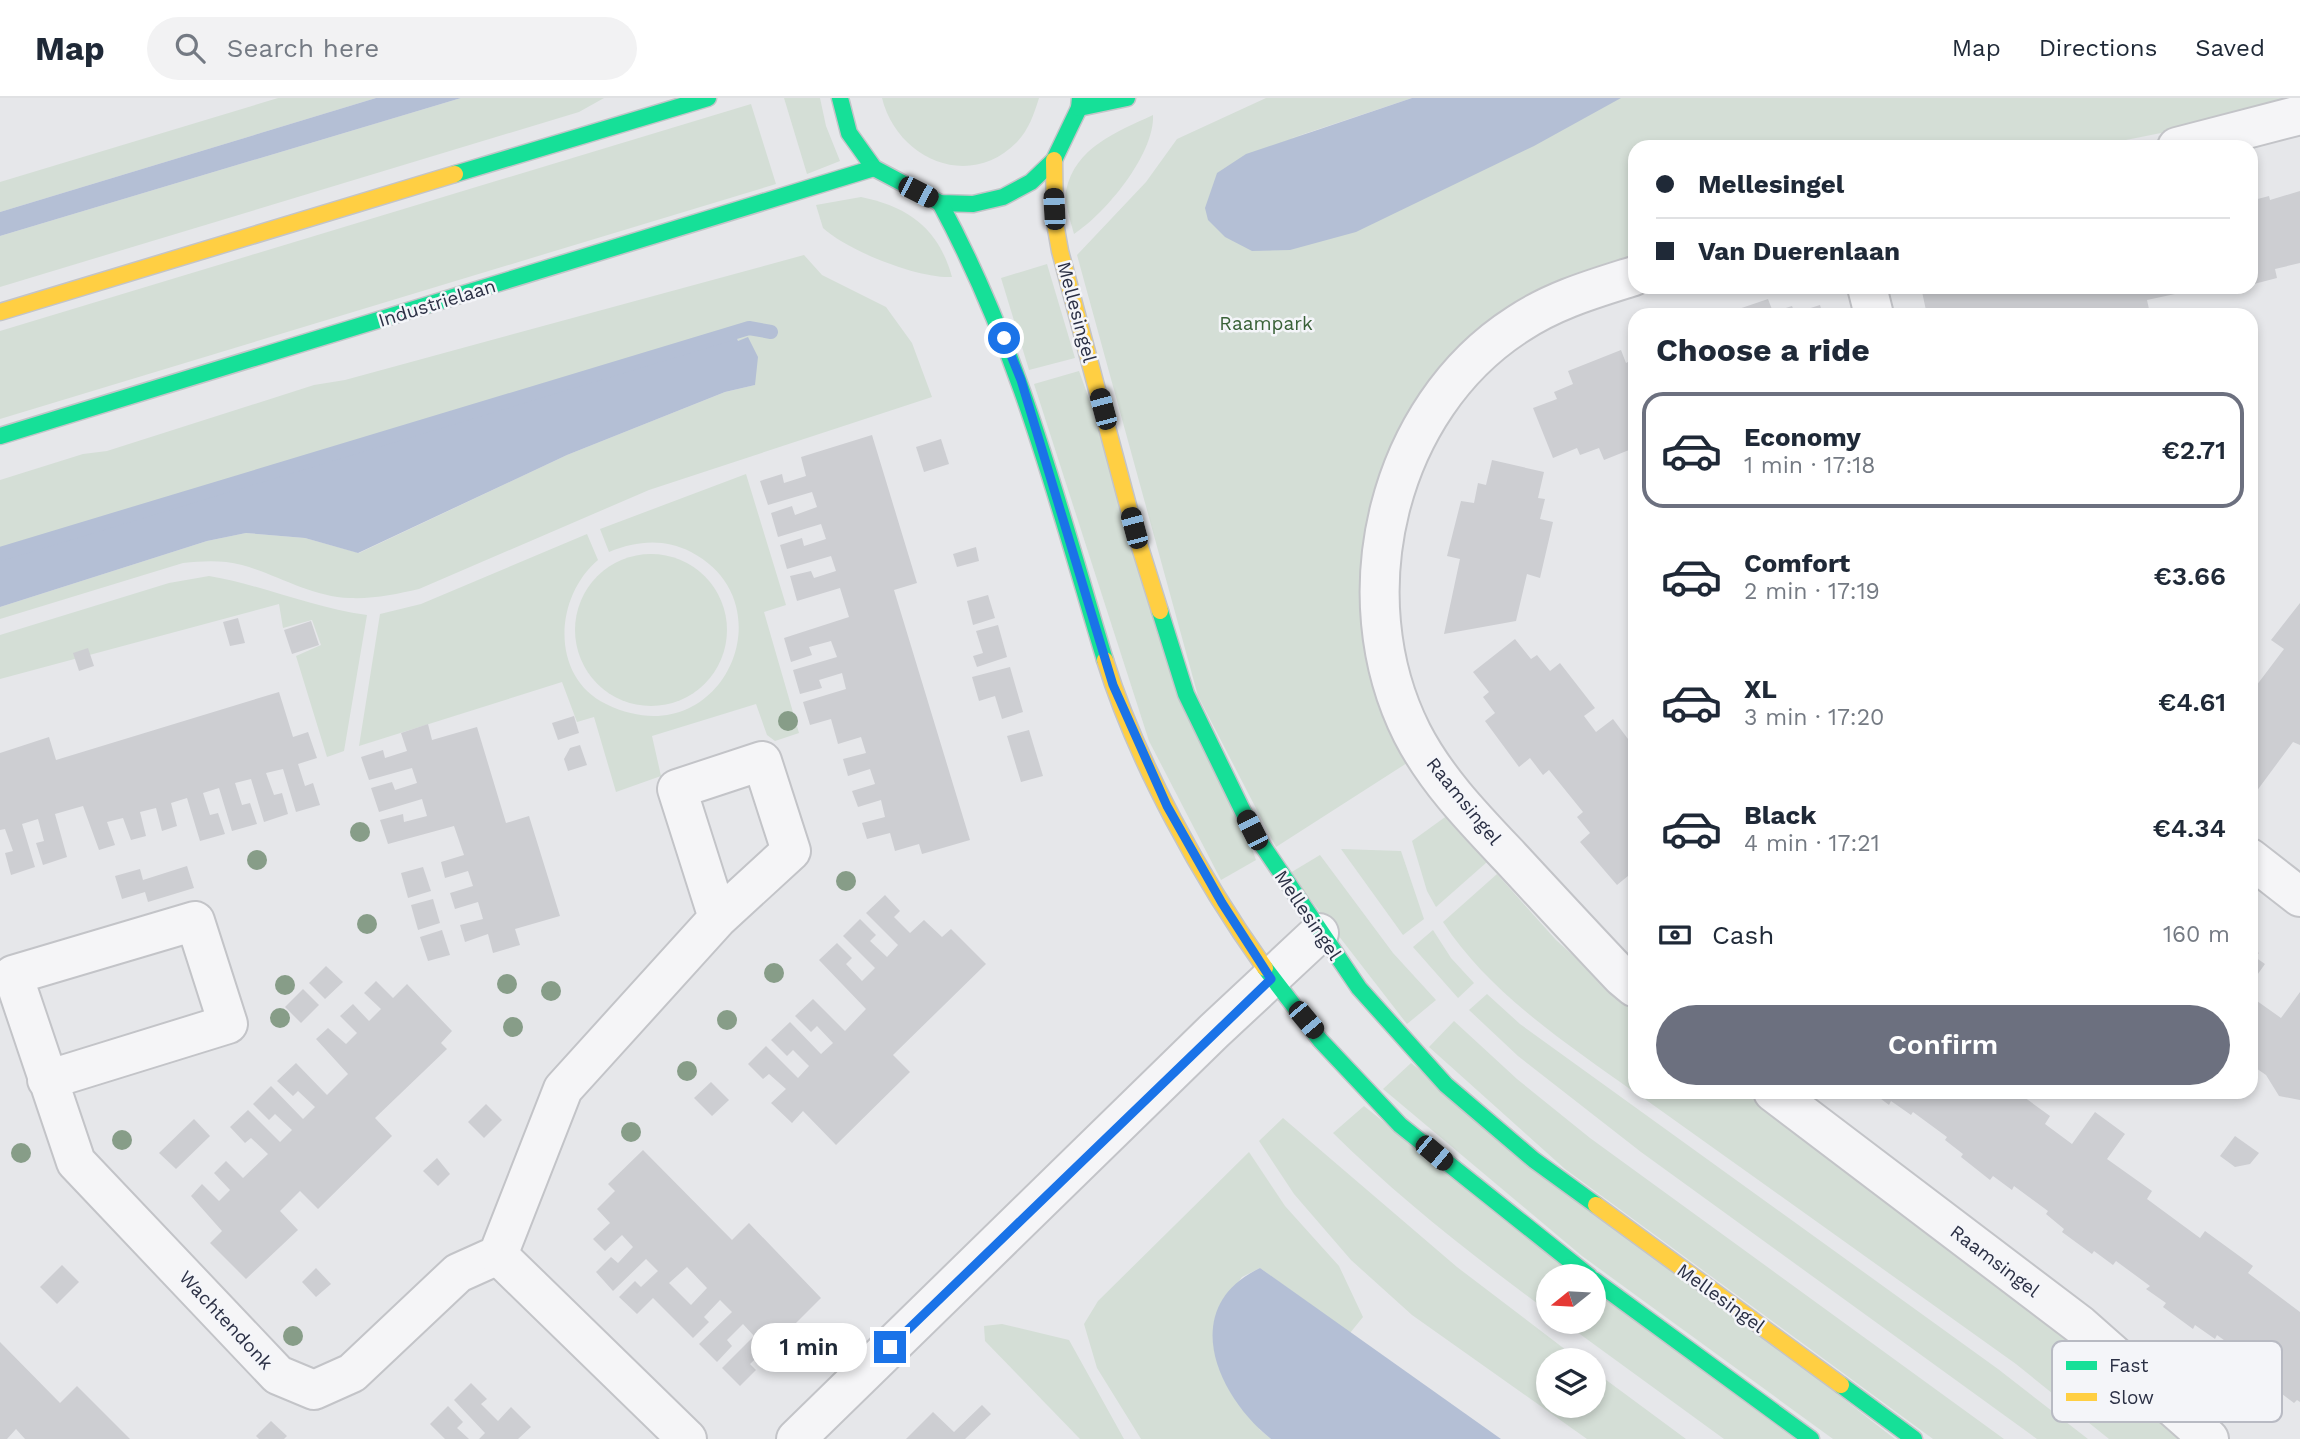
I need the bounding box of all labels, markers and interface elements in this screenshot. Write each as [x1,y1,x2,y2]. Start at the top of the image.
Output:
search box [147,17,637,80]
text: Map [35,29,105,68]
icon: search [171,29,209,67]
text: Search here [227,33,379,63]
text: Map [1952,34,2001,62]
text: Directions [2039,34,2157,62]
text: Saved [2195,34,2265,62]
text: Mellesingel [1698,169,1844,199]
car [895,173,942,211]
car [1043,187,1066,231]
text: Van Duerenlaan [1698,236,1900,266]
street label: Mellesingel [1053,259,1102,365]
street label: Industrielaan [375,274,499,332]
park label: Raampark [1219,312,1313,335]
route start [988,322,1020,354]
text: Choose a ride [1656,331,1870,369]
car [1088,386,1119,432]
icon: car [1660,419,1723,482]
text: Economy [1744,422,1861,452]
text: €2.71 [2162,435,2226,465]
text: 1 min · 17:18 [1744,452,1875,479]
car [1119,505,1150,551]
icon: car [1660,545,1723,608]
text: Comfort [1744,548,1850,578]
text: €3.66 [2154,561,2226,591]
text: 2 min · 17:19 [1744,578,1880,605]
icon: car [1660,671,1723,734]
text: XL [1744,674,1777,704]
text: €4.61 [2158,687,2226,717]
text: 3 min · 17:20 [1744,704,1884,731]
street label: Raamsingel [1422,753,1506,850]
icon: car [1660,797,1723,860]
text: Black [1744,800,1816,830]
car [1234,807,1271,853]
text: €4.34 [2152,813,2226,843]
text: 4 min · 17:21 [1744,830,1880,857]
street label: Mellesingel [1270,866,1347,964]
icon: cash [1656,916,1694,954]
text: Cash [1712,920,1774,950]
text: 160 m [2163,921,2230,948]
car [1285,997,1328,1043]
button: Confirm [1656,1005,2230,1085]
car [1412,1131,1457,1175]
street label: Raamsingel [1946,1220,2044,1302]
street label: Mellesingel [1672,1258,1770,1338]
north arrow [1536,1264,1606,1334]
map controls [1536,1264,1606,1418]
street label: Wachtendonk [174,1266,278,1374]
callout: 1 min [750,1322,866,1372]
route end [874,1331,906,1363]
text: 1 min [779,1334,839,1361]
legend [2052,1341,2282,1422]
button: layers [1536,1348,1606,1418]
text: Fast [2109,1354,2148,1377]
text: Slow [2109,1386,2154,1409]

